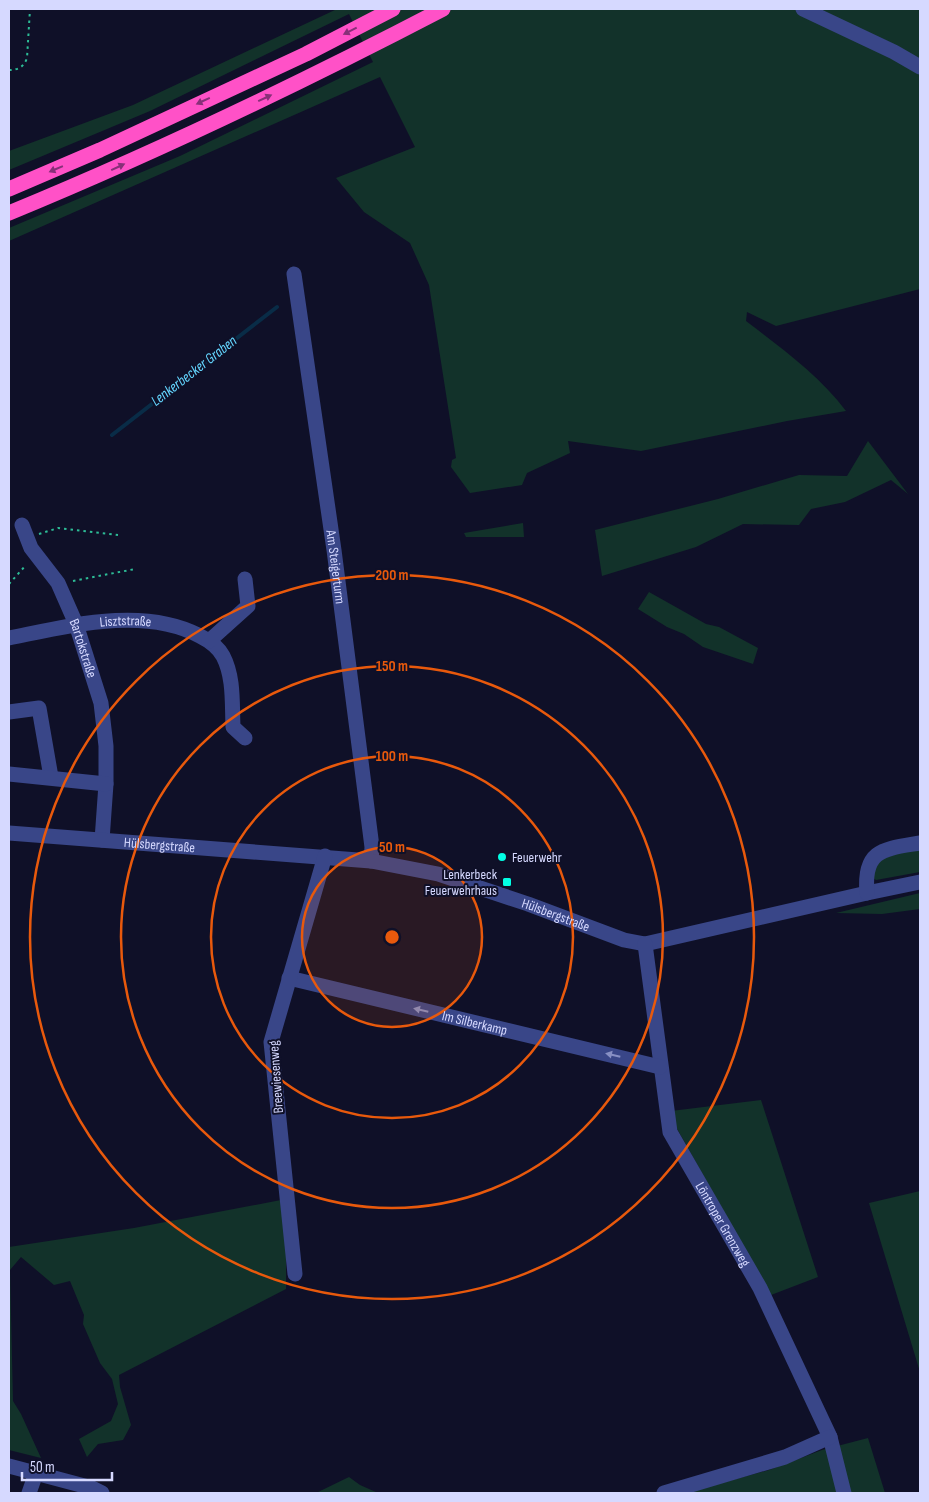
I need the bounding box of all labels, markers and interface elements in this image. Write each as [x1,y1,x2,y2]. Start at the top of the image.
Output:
one-way arrow [343,27,357,35]
one-way arrow [258,94,272,102]
one-way arrow [196,97,210,105]
one-way arrow [111,163,125,171]
one-way arrow [48,165,63,173]
water label: Lenkerbecker Graben [147,331,241,411]
street label: Am Steigerturm [323,528,349,605]
text: 200 m [375,566,409,585]
street label: Lisztstraße [99,612,152,630]
street label: Bartokstraße [66,616,101,680]
text: 150 m [376,657,408,676]
text: 100 m [376,747,408,766]
street label: Hülsbergstraße [123,833,196,856]
text: 50 m [379,838,405,857]
place label: Feuerwehr [512,849,562,866]
marker: Feuerwehr [496,851,508,863]
place label: Lenkerbeck Feuerwehrhaus [425,866,498,899]
marker: Lenkerbeck Feuerwehrhaus [501,876,513,888]
street label: Hülsbergstraße [520,894,592,935]
centre of rings [383,928,401,946]
one-way arrow [413,1005,428,1013]
street label: Im Silberkamp [441,1007,509,1039]
street label: Breewiesenweg [265,1040,287,1114]
one-way arrow [605,1051,620,1059]
street label: Löntroper Grenzweg [692,1179,754,1270]
scale bar [22,1450,112,1482]
text: 50 m [30,1458,55,1477]

